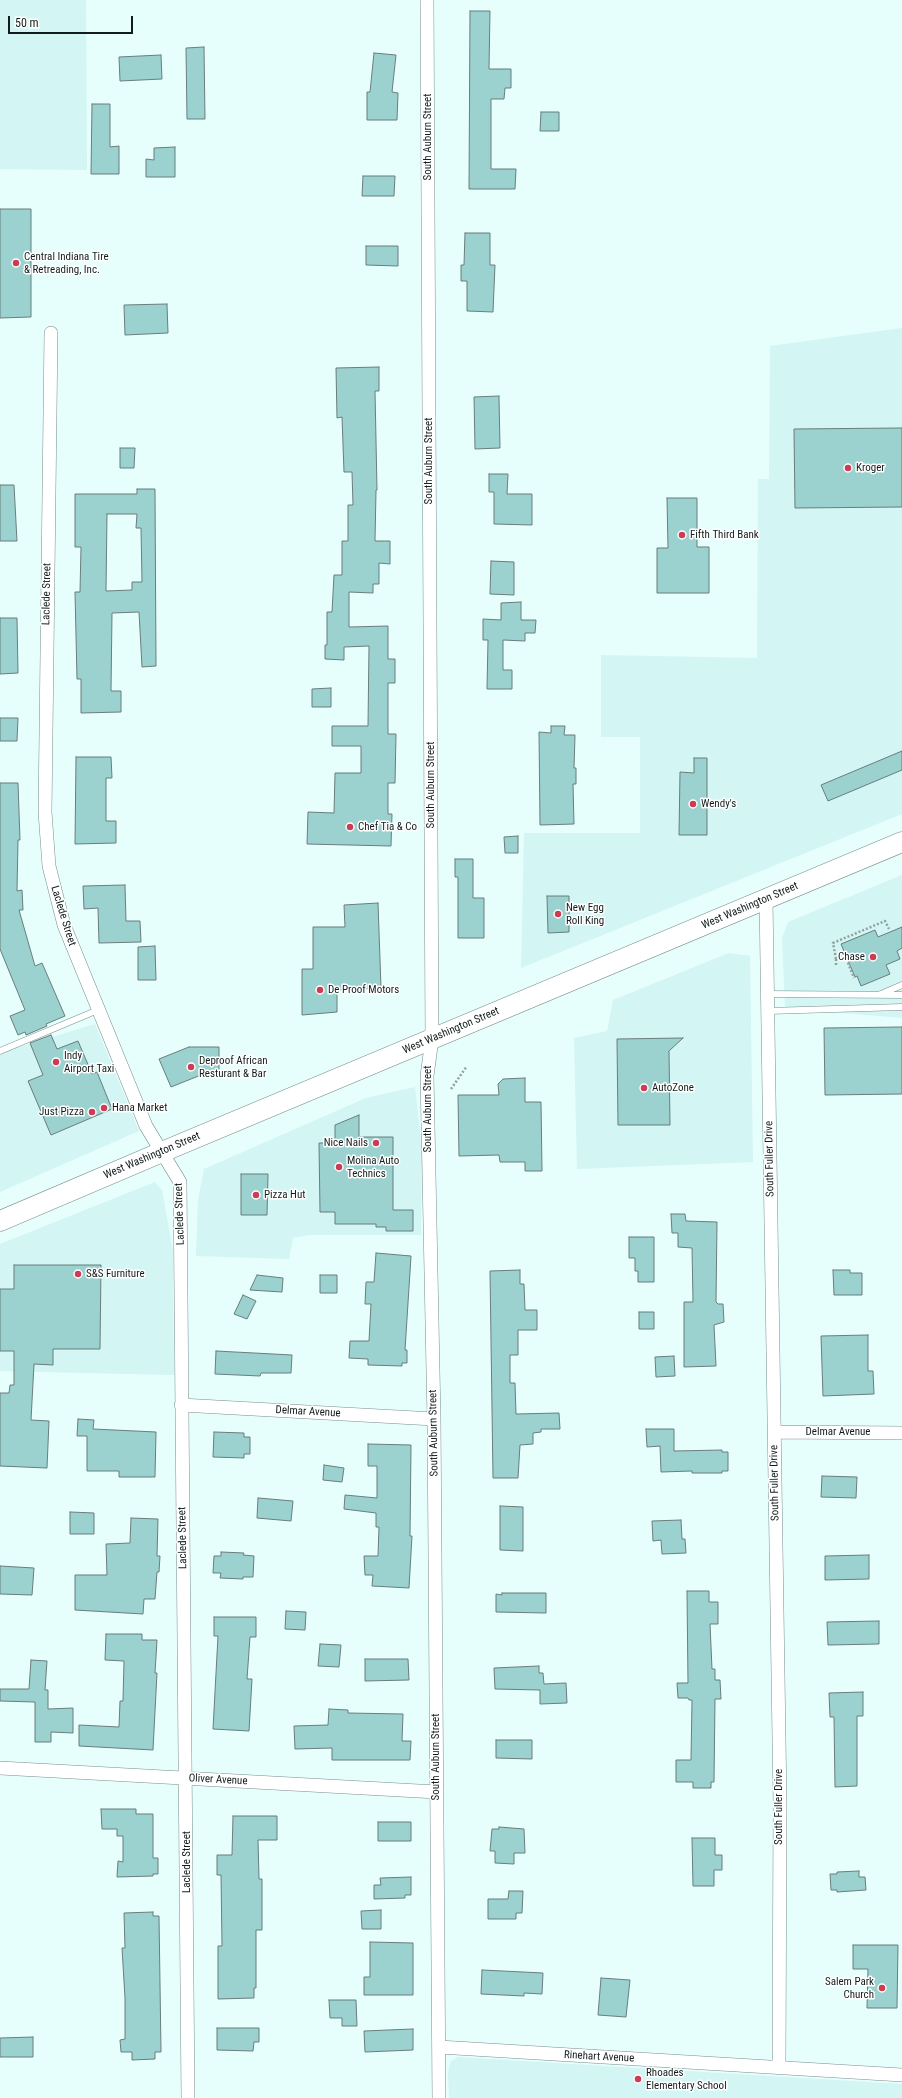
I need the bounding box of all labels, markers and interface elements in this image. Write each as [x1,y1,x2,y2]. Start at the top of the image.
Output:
scale bar [10,8,135,34]
text: 50 m [15,16,39,30]
street label: South Auburn Street [421,94,435,180]
place label: Central Indiana Tire & Retreading, Inc. [24,250,109,276]
marker: Central Indiana Tire & Retreading, Inc. [11,258,21,268]
street label: South Auburn Street [422,418,436,504]
place label: Kroger [856,461,885,475]
marker: Kroger [843,463,853,473]
place label: Fifth Third Bank [690,528,759,542]
marker: Fifth Third Bank [677,530,687,540]
street label: Laclede Street [40,563,54,625]
street label: South Auburn Street [424,742,438,828]
place label: Wendy's [701,797,736,811]
marker: Wendy's [688,799,698,809]
place label: Chef Tia & Co [358,820,417,834]
marker: Chef Tia & Co [345,822,355,832]
street label: West Washington Street [700,880,800,932]
street label: Laclede Street [48,884,78,948]
place label: New Egg Roll King [566,901,604,927]
marker: New Egg Roll King [553,909,563,919]
place label: Chase [838,950,865,964]
marker: Chase [868,952,878,962]
place label: De Proof Motors [328,983,399,997]
marker: De Proof Motors [315,985,325,995]
street label: West Washington Street [401,1005,501,1057]
place label: Indy Airport Taxi [64,1049,114,1075]
place label: Deproof African Resturant & Bar [199,1054,268,1080]
marker: Indy Airport Taxi [51,1057,61,1067]
marker: Deproof African Resturant & Bar [186,1062,196,1072]
street label: South Auburn Street [421,1066,435,1152]
place label: AutoZone [652,1081,694,1095]
marker: AutoZone [639,1083,649,1093]
place label: Hana Market [112,1101,167,1115]
marker: Hana Market [99,1103,109,1113]
place label: Just Pizza [39,1105,84,1119]
marker: Just Pizza [87,1107,97,1117]
street label: South Fuller Drive [763,1121,777,1197]
street label: West Washington Street [102,1130,202,1182]
place label: Nice Nails [324,1136,368,1150]
marker: Nice Nails [371,1138,381,1148]
place label: Molina Auto Technics [347,1154,399,1180]
marker: Molina Auto Technics [334,1162,344,1172]
street label: Laclede Street [172,1183,188,1245]
place label: Pizza Hut [264,1188,305,1202]
marker: Pizza Hut [251,1190,261,1200]
place label: S&S Furniture [86,1267,145,1281]
marker: S&S Furniture [73,1269,83,1279]
street label: South Auburn Street [427,1389,441,1477]
street label: Delmar Avenue [275,1404,341,1420]
street label: Delmar Avenue [805,1425,871,1439]
street label: South Fuller Drive [768,1445,782,1521]
street label: Laclede Street [176,1507,190,1569]
street label: South Auburn Street [429,1714,443,1800]
street label: South Fuller Drive [772,1769,786,1845]
street label: Oliver Avenue [188,1772,248,1788]
street label: Laclede Street [180,1831,194,1893]
place label: Salem Park Church [825,1975,874,2001]
marker: Salem Park Church [877,1983,887,1993]
street label: Rinehart Avenue [563,2049,635,2065]
place label: Rhoades Elementary School [646,2066,727,2092]
marker: Rhoades Elementary School [633,2074,643,2084]

